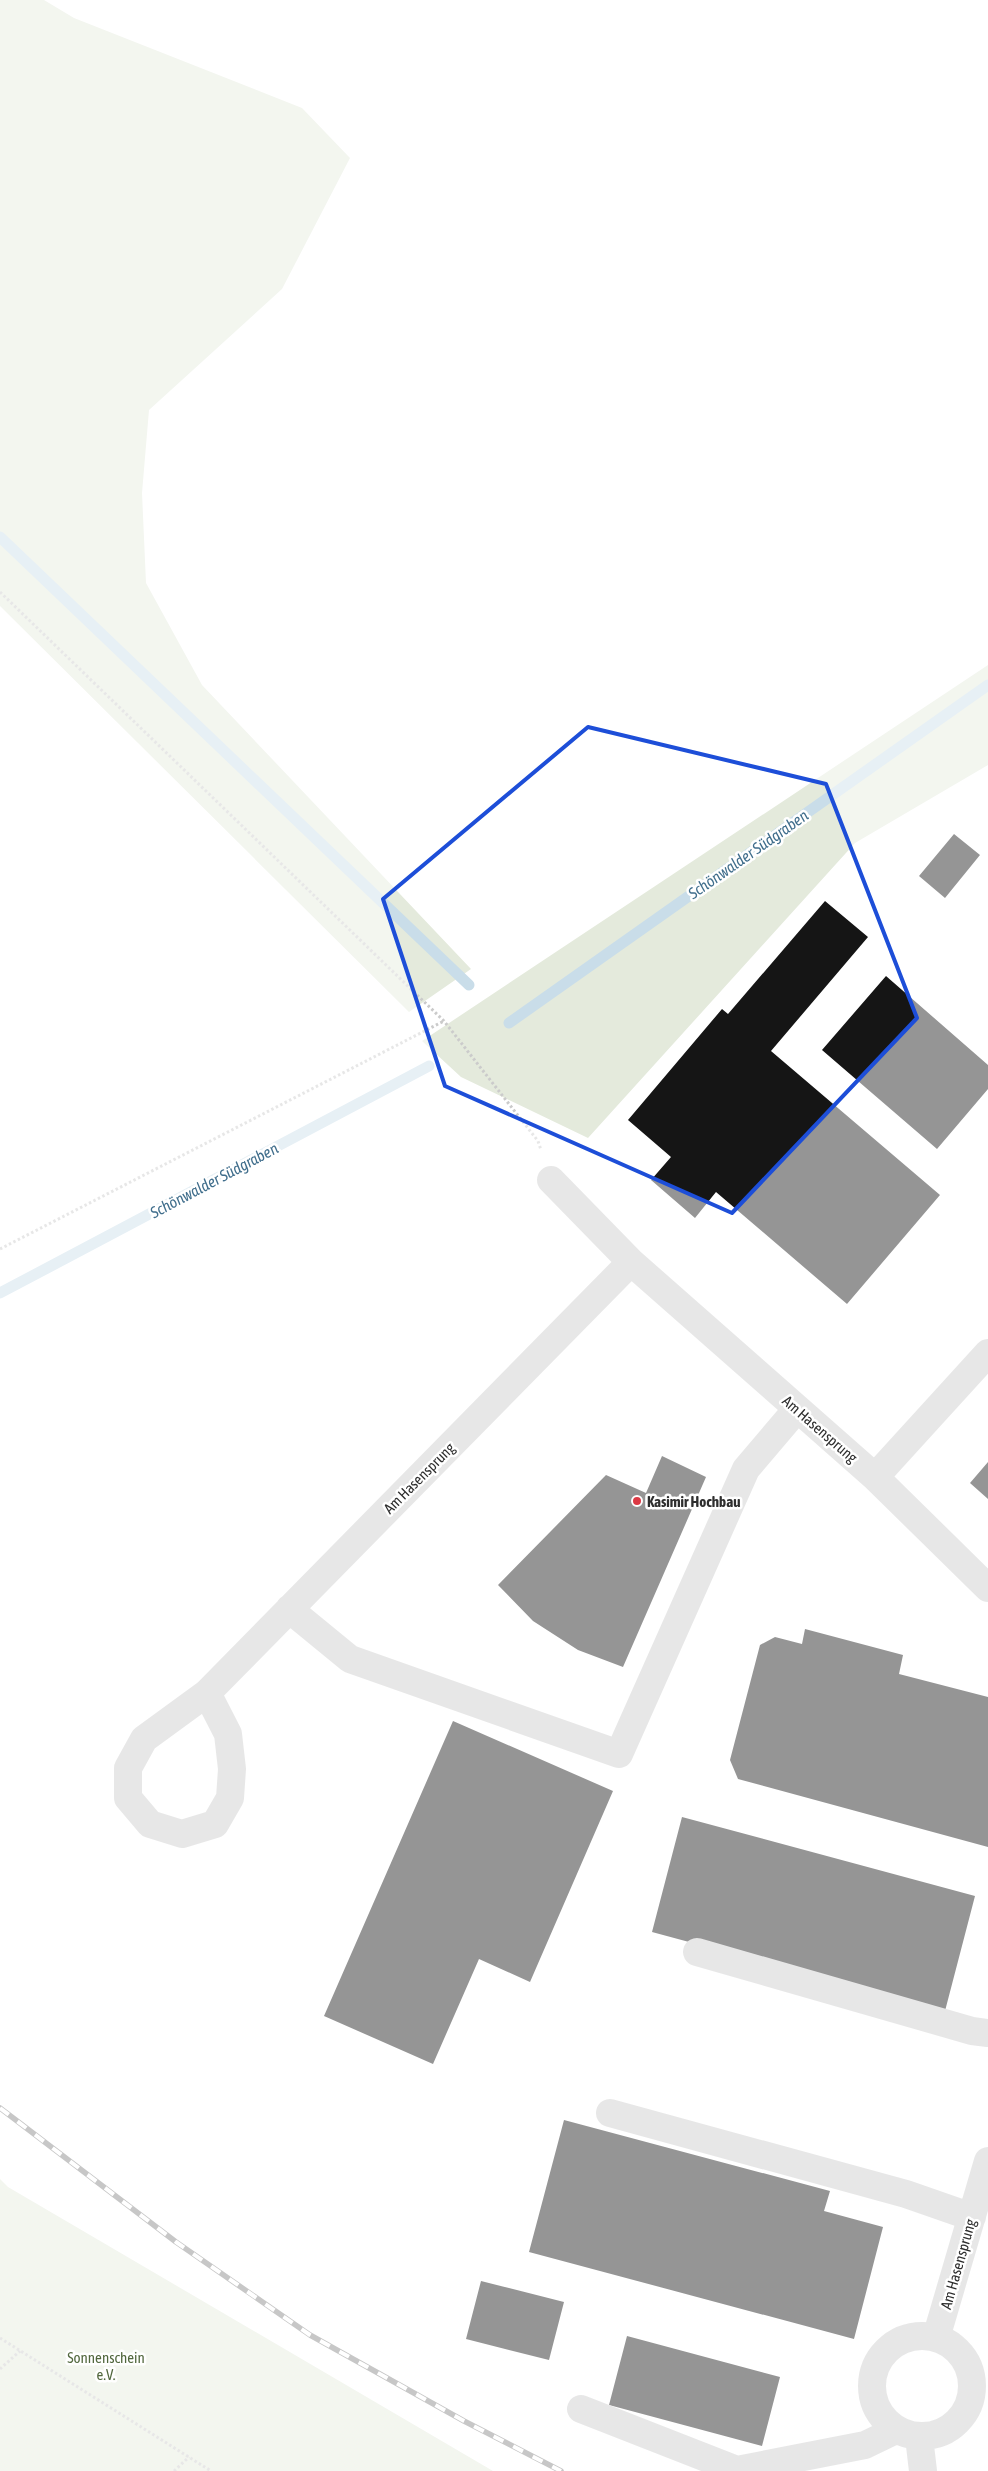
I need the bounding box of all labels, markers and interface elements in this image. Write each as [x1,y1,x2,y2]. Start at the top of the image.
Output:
water label: Schönwalder Südgraben [684,806,812,904]
water label: Schönwalder Südgraben [146,1139,282,1223]
street label: Am Hasensprung [779,1392,861,1466]
street label: Am Hasensprung [380,1439,458,1517]
place label: Kasimir Hochbau [647,1493,740,1510]
marker: Kasimir Hochbau [631,1495,643,1507]
street label: Am Hasensprung [937,2216,979,2311]
park label: Sonnenschein e.V. [67,2349,145,2383]

